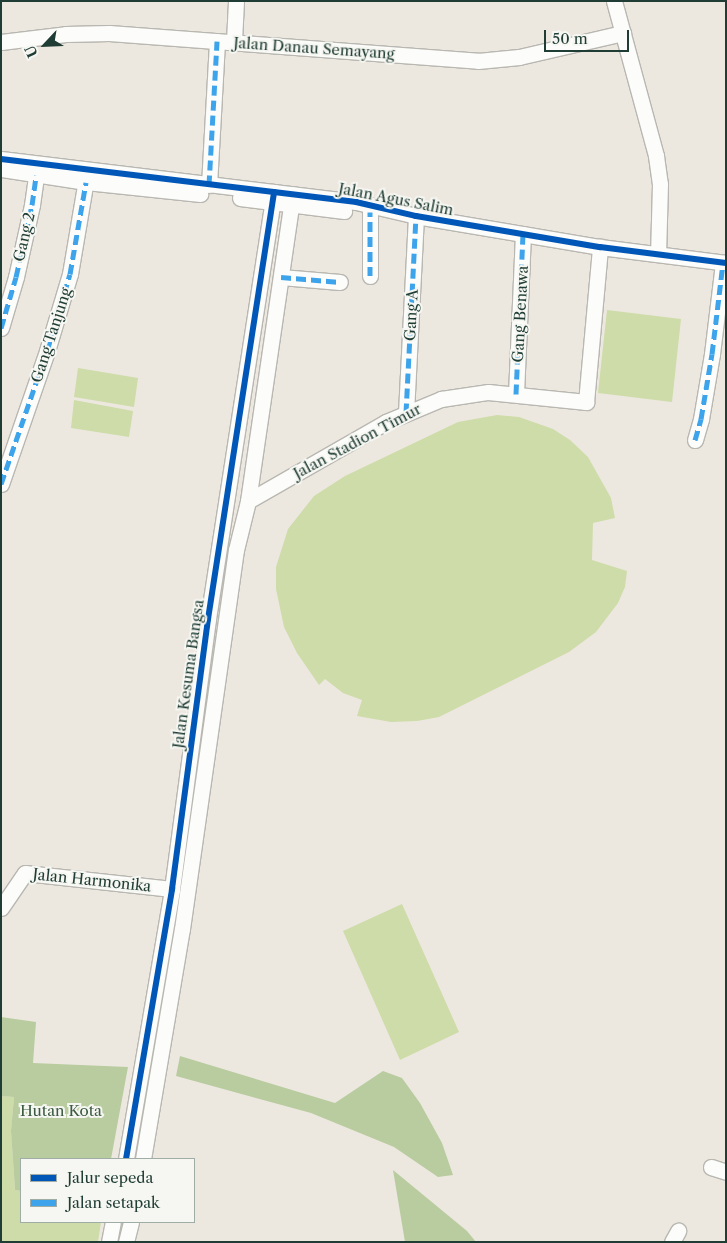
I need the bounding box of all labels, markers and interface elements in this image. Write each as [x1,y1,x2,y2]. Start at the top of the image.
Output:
north arrow [20,20,70,70]
scale bar [547,20,632,52]
text: 50 m [552,29,588,48]
street label: Jalan Danau Semayang [233,33,395,63]
text: U [21,42,42,60]
street label: Jalan Agus Salim [337,179,455,219]
street label: Gang 2 [10,211,38,263]
street label: Gang Benawa [508,265,532,363]
street label: Gang Tanjung [27,285,75,385]
street label: Gang A [401,288,421,342]
street label: Jalan Stadion Timur [290,400,424,482]
street label: Jalan Kesuma Bangsa [169,598,207,750]
street label: Jalan Harmonika [32,865,152,895]
park label: Hutan Kota [20,1102,102,1120]
legend [20,1158,195,1223]
text: Jalur sepeda [67,1168,153,1187]
text: Jalan setapak [67,1193,160,1212]

